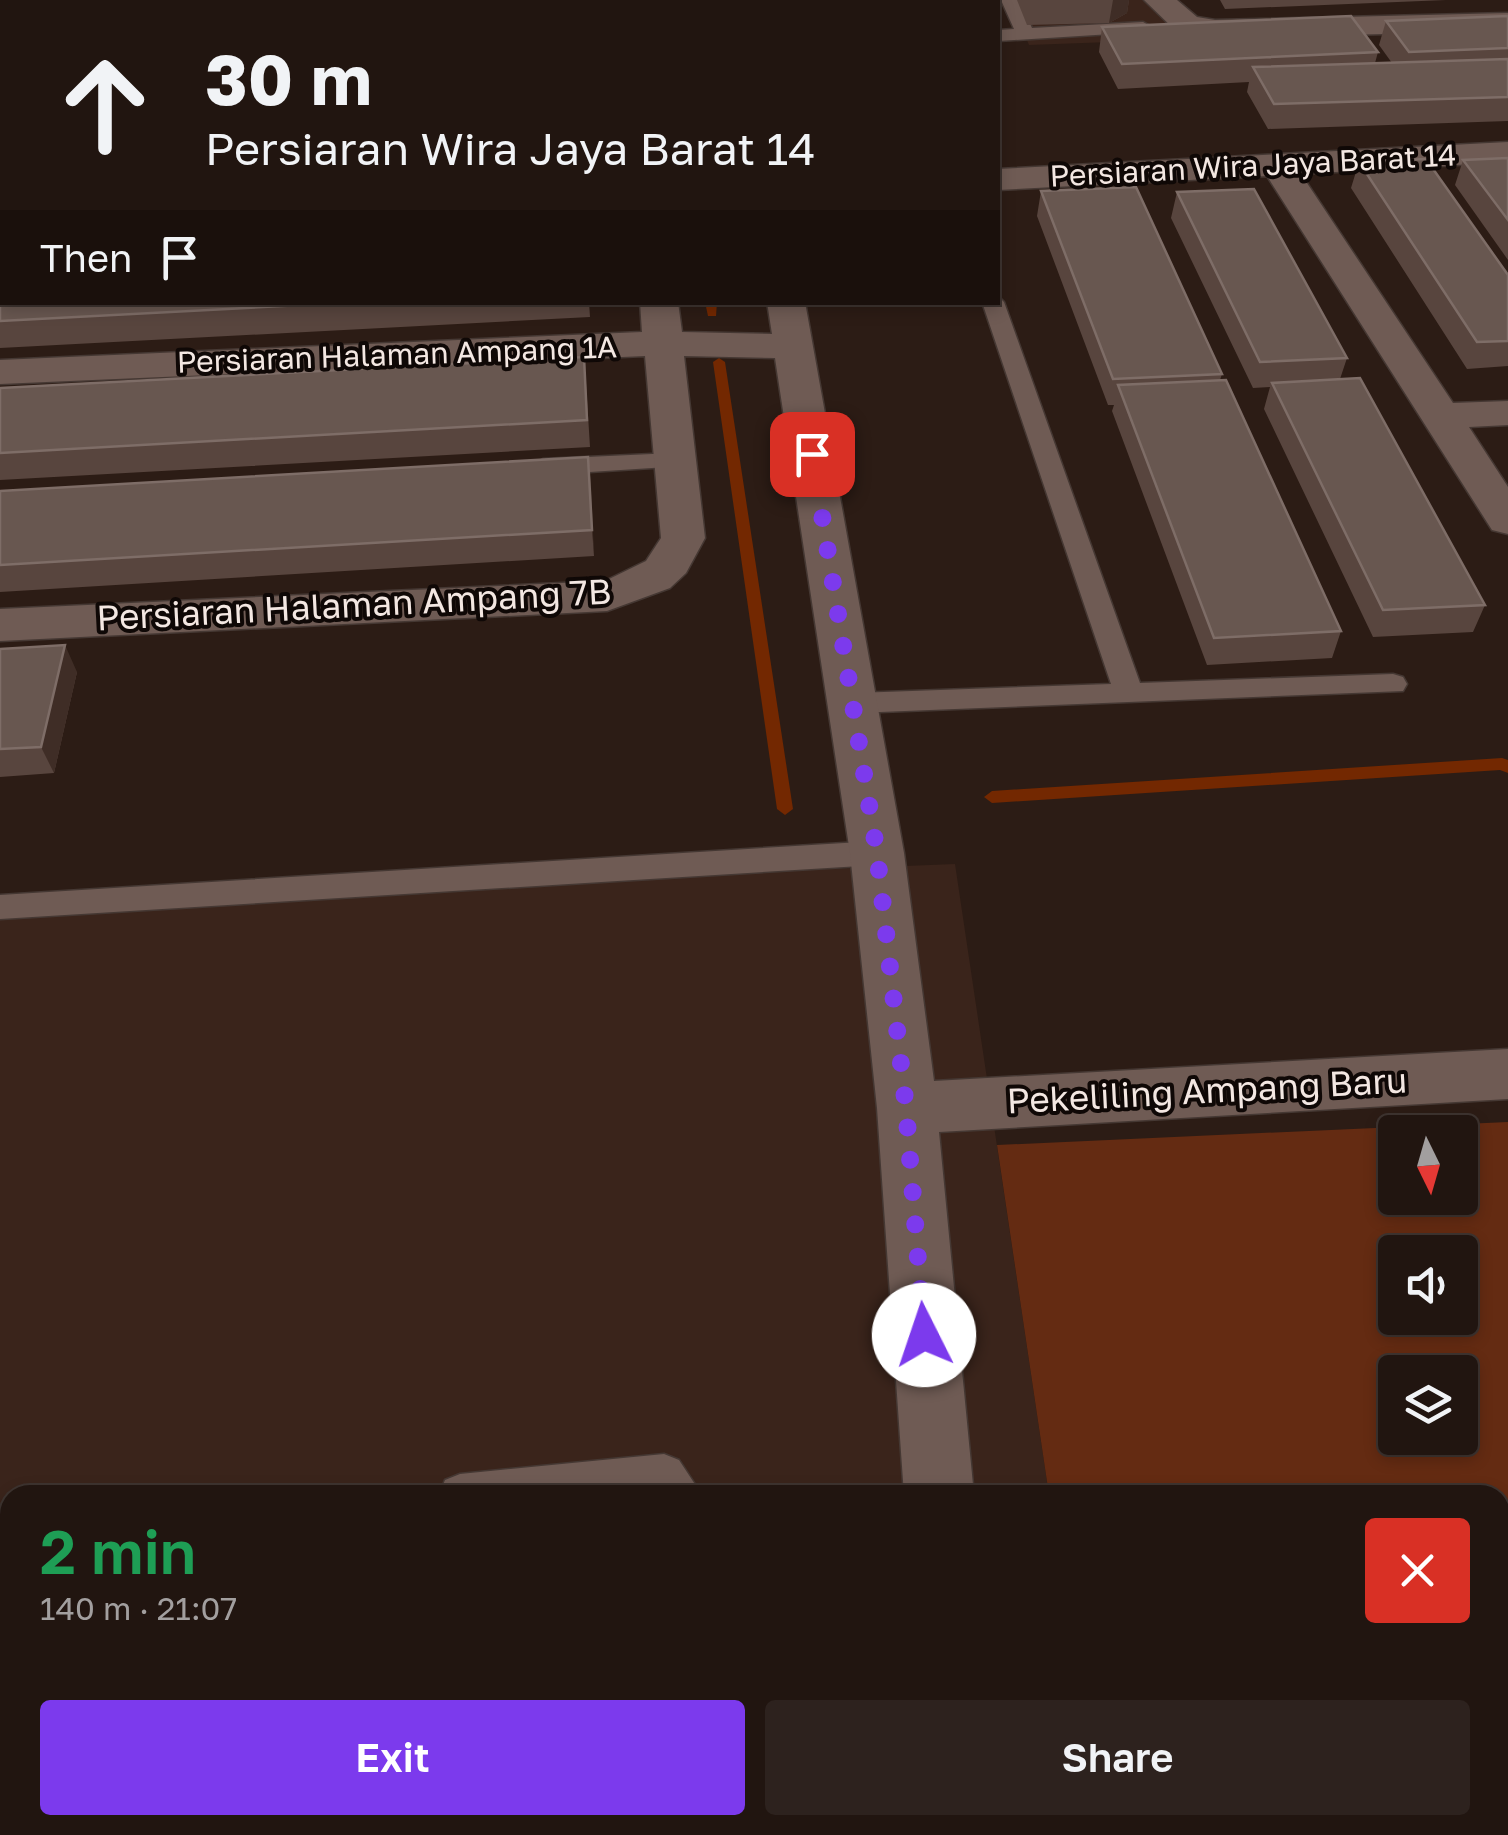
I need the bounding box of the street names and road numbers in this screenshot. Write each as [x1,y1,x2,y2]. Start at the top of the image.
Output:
street label: Persiaran Wira Jaya Barat 14 [1049,136,1457,194]
street label: Persiaran Halaman Ampang 1A [176,328,618,380]
street label: Persiaran Halaman Ampang 7B [95,570,612,638]
street label: Pekeliling Ampang Baru [1006,1059,1408,1121]

